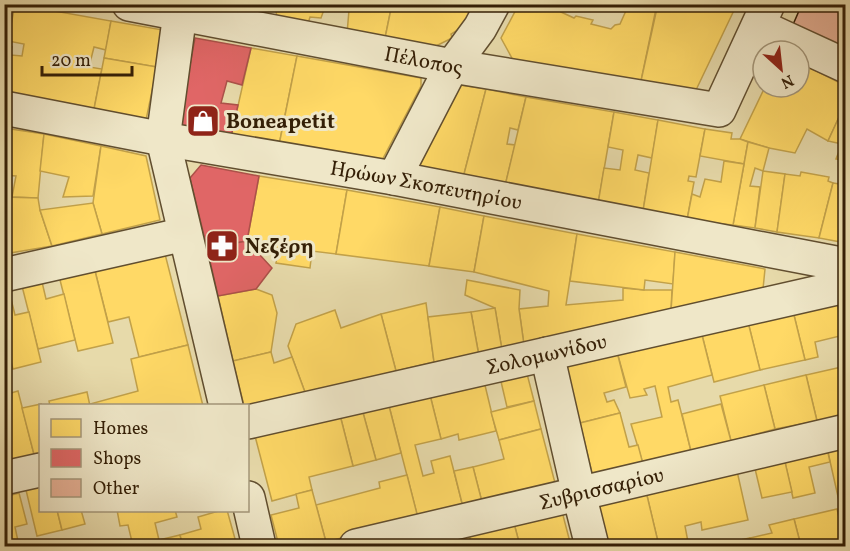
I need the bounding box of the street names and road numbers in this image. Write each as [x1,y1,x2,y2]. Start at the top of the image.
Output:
street label: Πέλοπος [382,40,465,84]
street label: Ηρώων Σκοπευτηρίου [328,154,524,218]
street label: Σολομωνίδου [484,328,610,383]
street label: Συβρισσαρίου [536,461,667,519]

